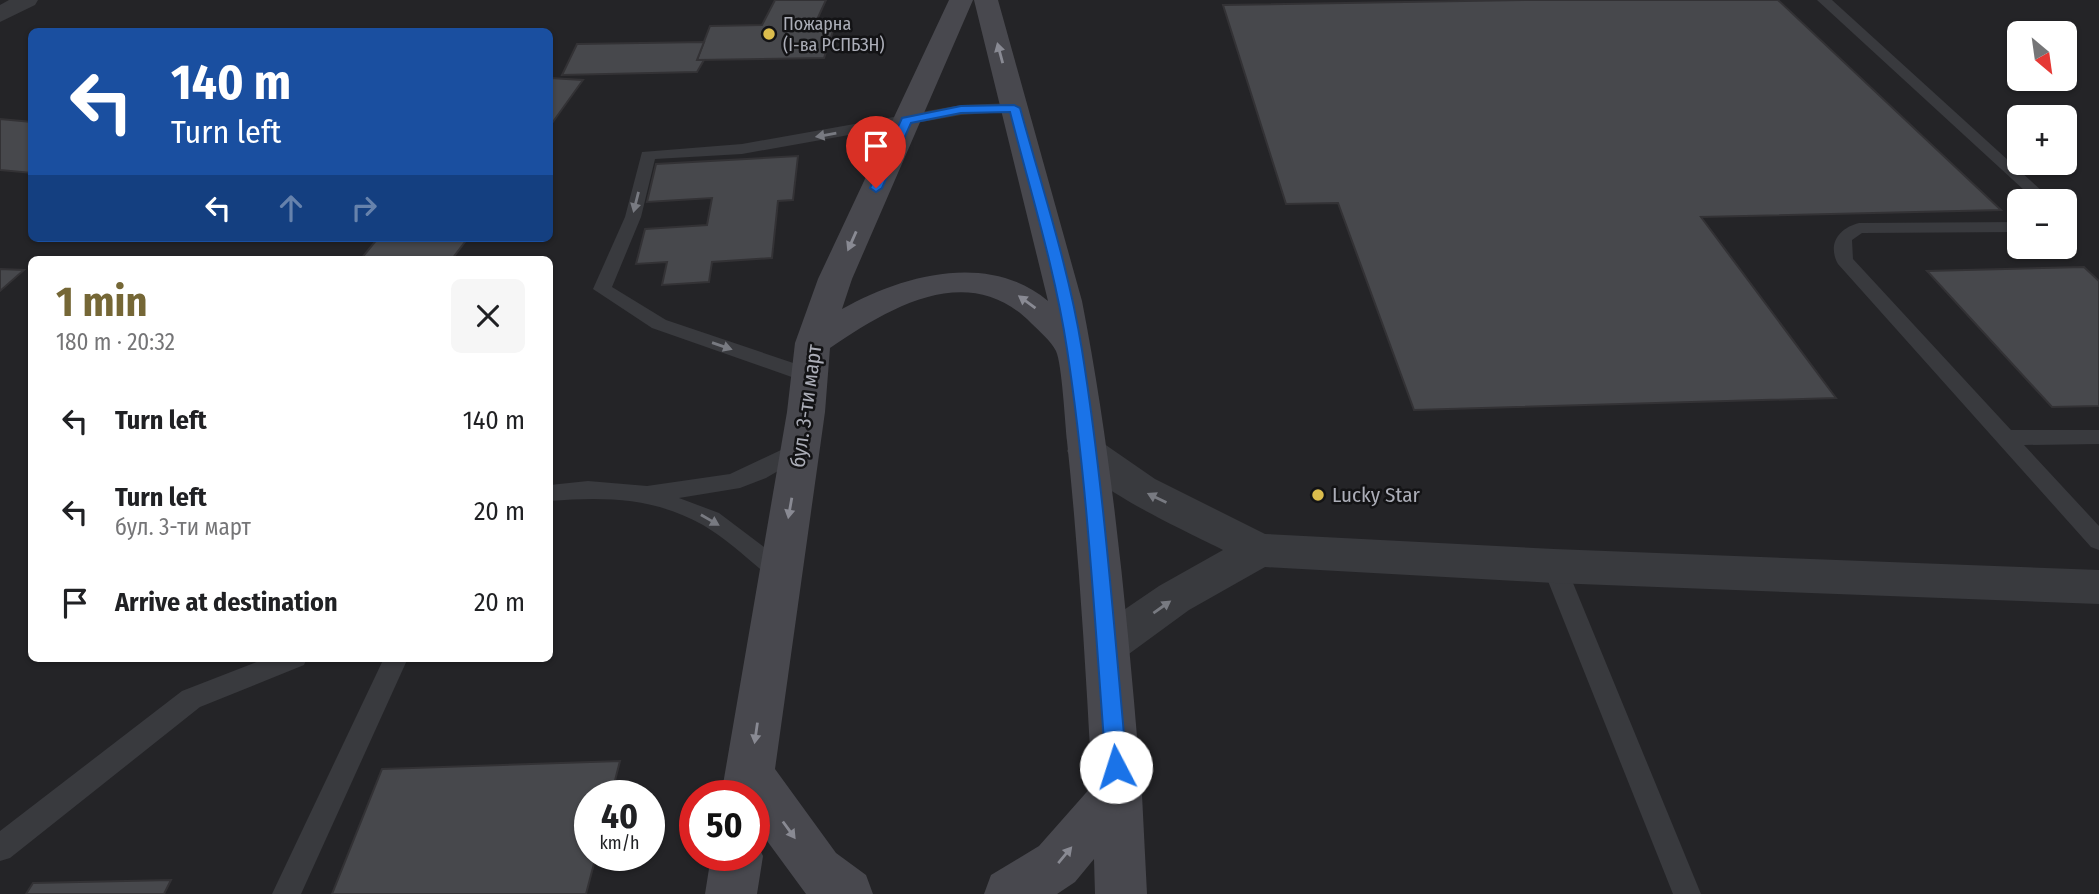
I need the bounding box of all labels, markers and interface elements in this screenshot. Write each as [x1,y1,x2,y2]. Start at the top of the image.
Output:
place label: Пожарна (I-ва РСПБЗН) [783,13,885,56]
north arrow [2007,21,2077,91]
map controls [2007,21,2077,259]
marker: Пожарна (I-ва РСПБЗН) [761,26,777,42]
one-way arrow [994,42,1005,64]
text: 140 m [171,53,291,112]
icon: left [56,56,147,147]
button: + [2007,105,2077,175]
text: Turn left [171,113,281,151]
pin [846,116,906,188]
icon: arrive [857,127,895,165]
one-way arrow [815,130,837,141]
icon: left [199,189,237,227]
icon: ahead [272,189,310,227]
icon: right [345,189,383,227]
button: − [2007,189,2077,259]
one-way arrow [631,191,642,213]
one-way arrow [846,231,858,251]
text: 1 min [56,277,147,327]
button: close [451,279,525,353]
one-way arrow [1018,295,1036,309]
text: 180 m · 20:32 [56,328,175,356]
one-way arrow [712,341,733,352]
street label: бул. 3-ти март [785,342,828,469]
icon: left [56,402,94,440]
text: Turn left [115,405,207,436]
text: 140 m [463,405,525,436]
text: Turn left [115,482,207,513]
place label: Lucky Star [1332,482,1420,508]
marker: Lucky Star [1310,487,1326,503]
icon: left [56,493,94,531]
one-way arrow [1147,493,1167,504]
text: 20 m [474,496,525,527]
one-way arrow [784,497,795,519]
text: бул. 3-ти март [115,513,251,541]
one-way arrow [701,514,720,526]
icon: arrive [56,584,94,622]
text: Arrive at destination [115,587,338,618]
text: 20 m [474,587,525,618]
one-way arrow [1153,600,1171,614]
one-way arrow [750,722,761,744]
position arrow [1079,730,1153,804]
speed limit sign: 50 [679,780,770,871]
text: 40 [601,795,638,837]
one-way arrow [782,821,797,839]
text: km/h [599,832,640,854]
one-way arrow [1057,846,1072,863]

